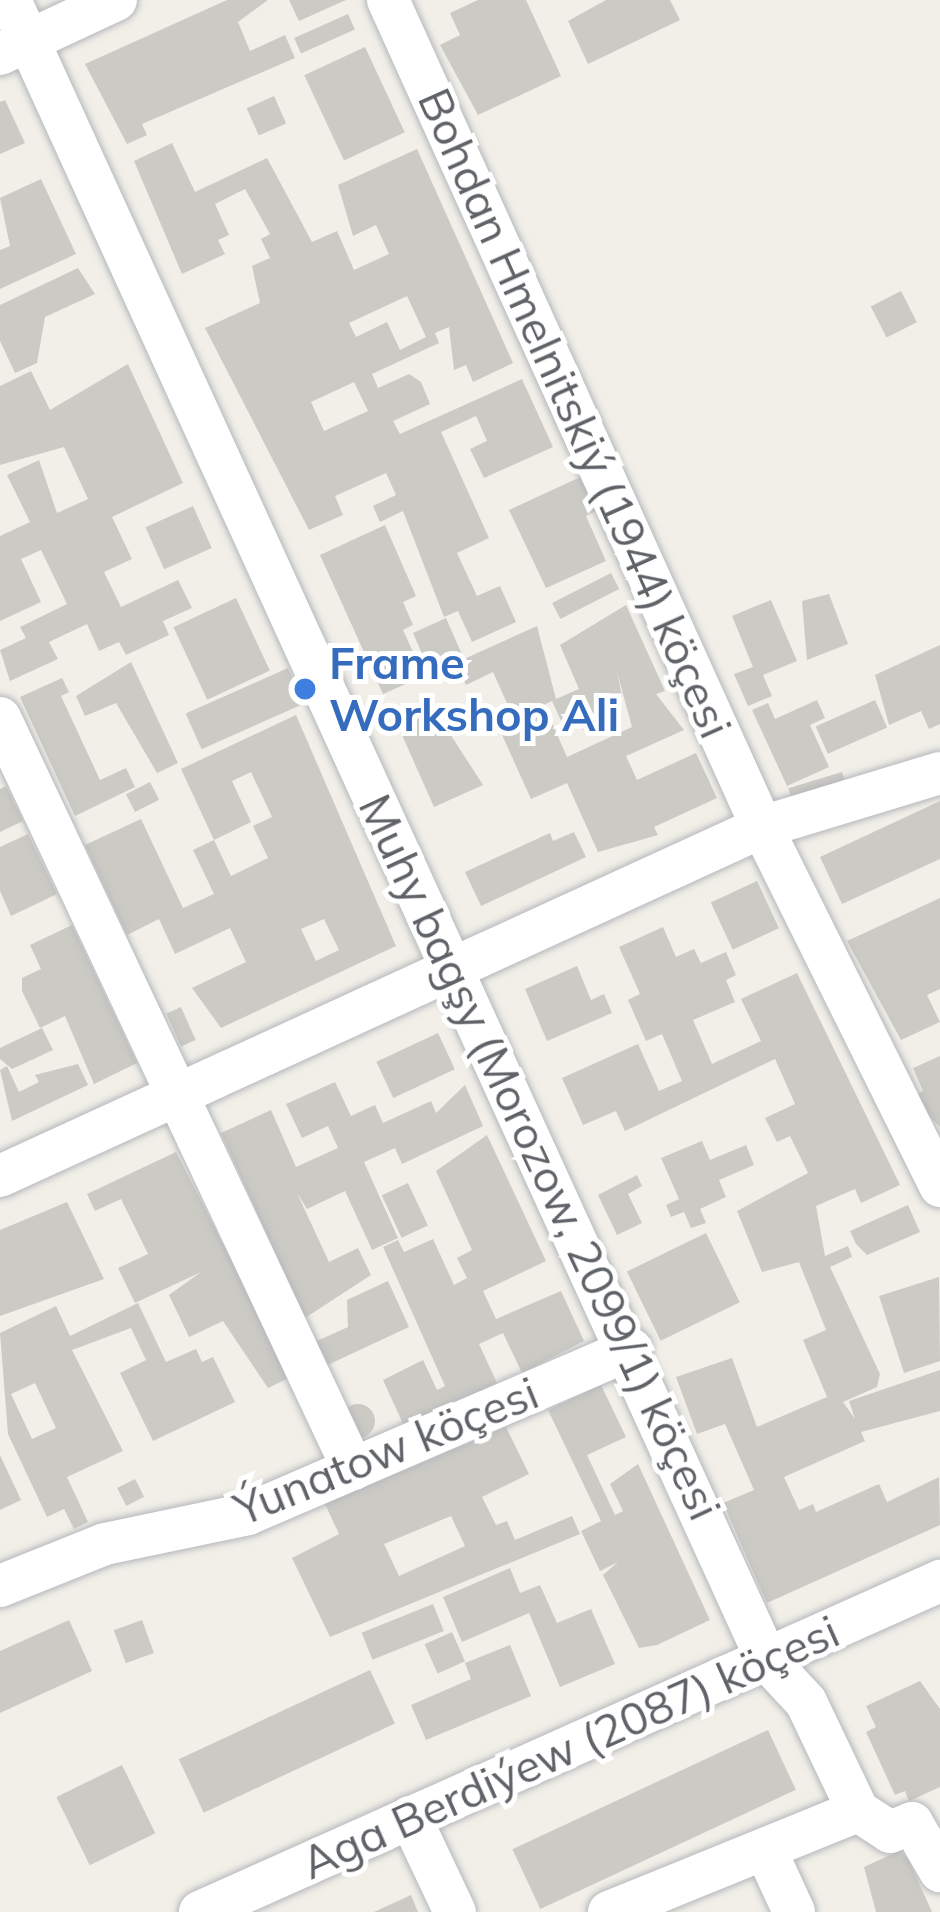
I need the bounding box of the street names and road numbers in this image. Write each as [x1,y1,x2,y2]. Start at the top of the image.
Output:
street label: Bohdan Hmelnitskiý (1944) köçesi [407,80,743,746]
street label: Muhy bagşy (Morozow, 2099/1) köçesi [348,786,732,1528]
street label: Ýunatow köçesi [226,1366,546,1536]
street label: Aga Berdiýew (2087) köçesi [293,1604,847,1890]

